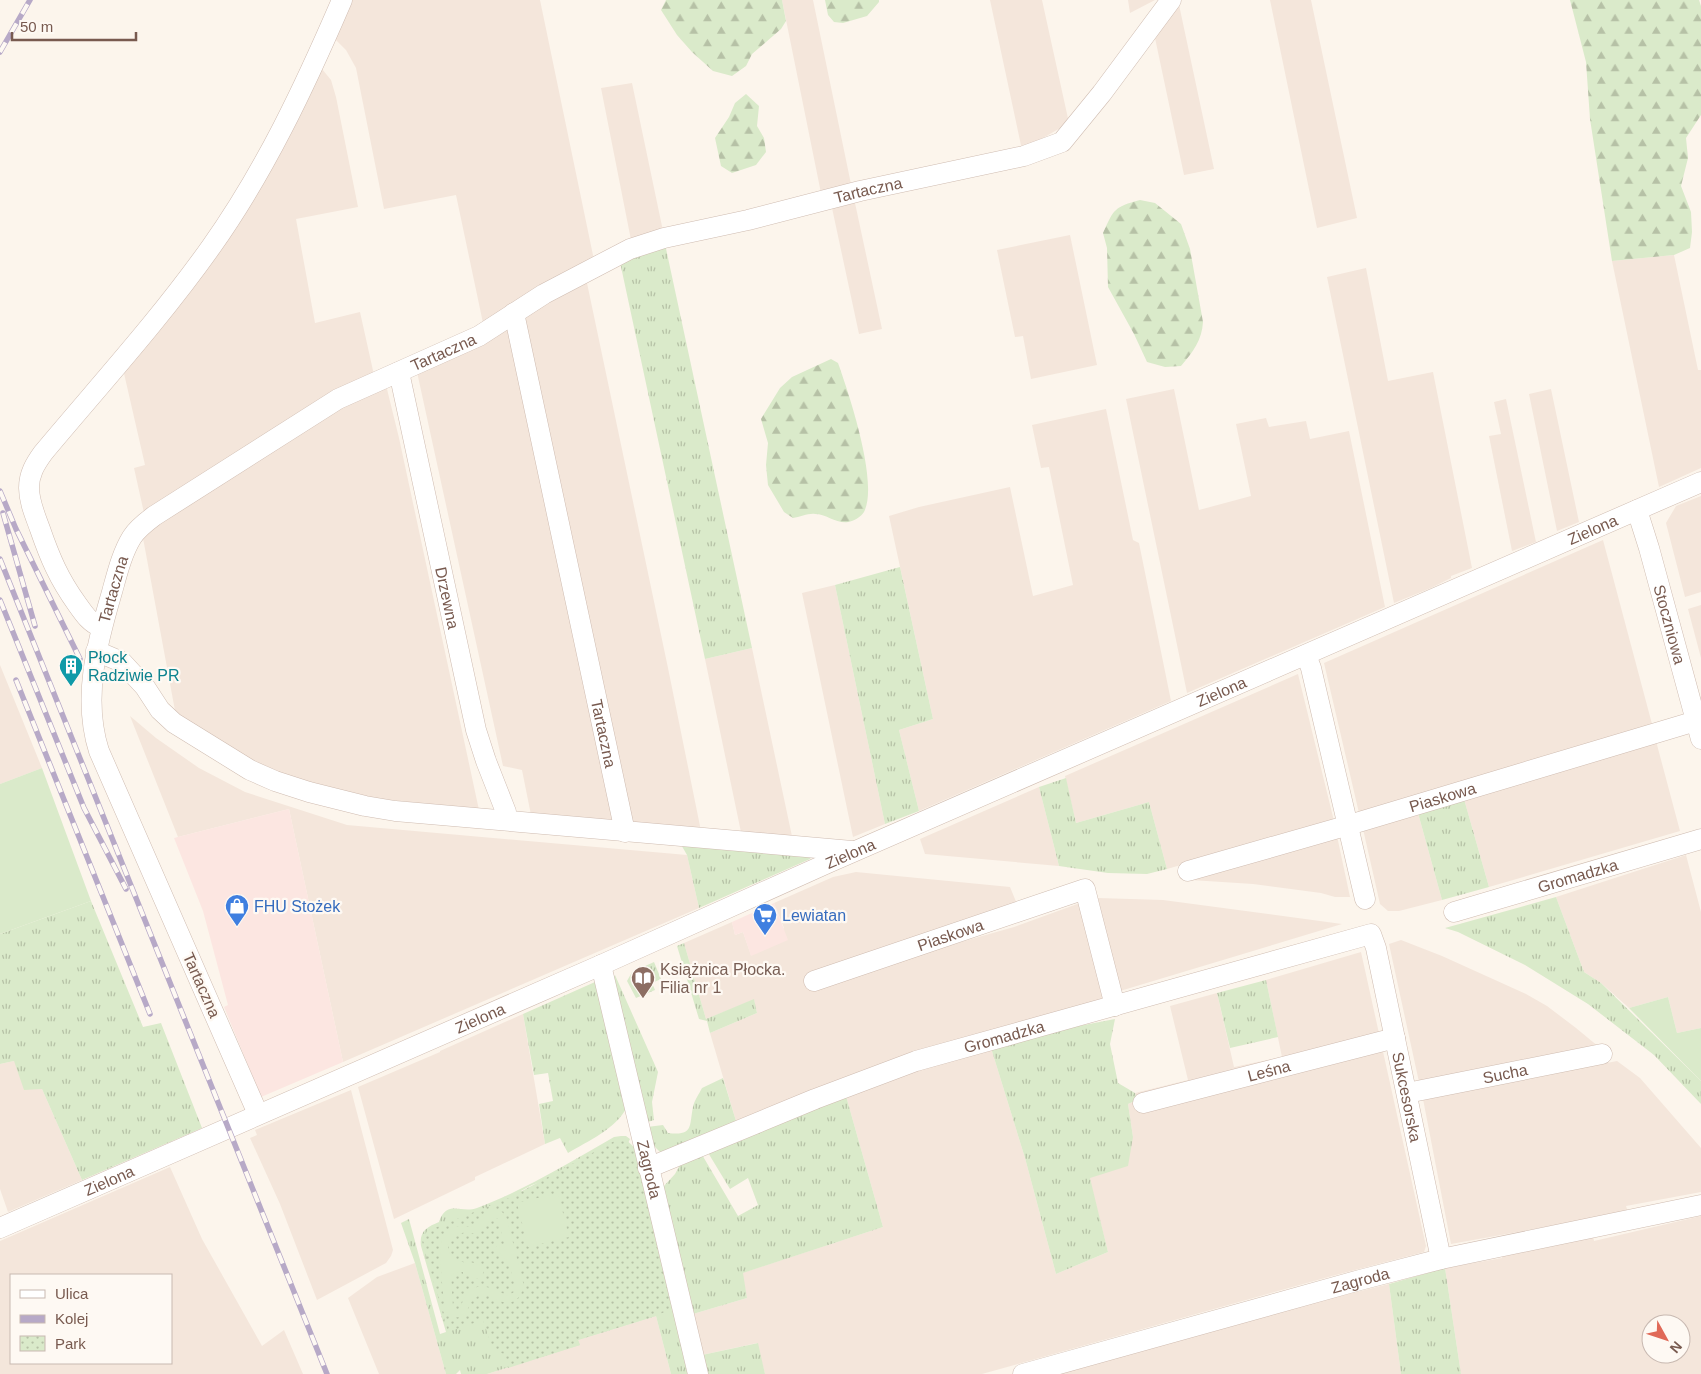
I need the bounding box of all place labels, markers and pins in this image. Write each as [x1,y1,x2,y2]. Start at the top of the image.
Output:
place label: Płock Radziwie PR [88,649,180,684]
building icon: Płock Radziwie PR [58,653,84,687]
shop icon: FHU Stożek [224,893,250,927]
place label: FHU Stożek [254,898,341,915]
supermarket icon: Lewiatan [752,902,778,936]
place label: Lewiatan [782,907,846,924]
place label: Książnica Płocka. Filia nr 1 [660,961,785,996]
library icon: Książnica Płocka. Filia nr 1 [630,965,656,999]

